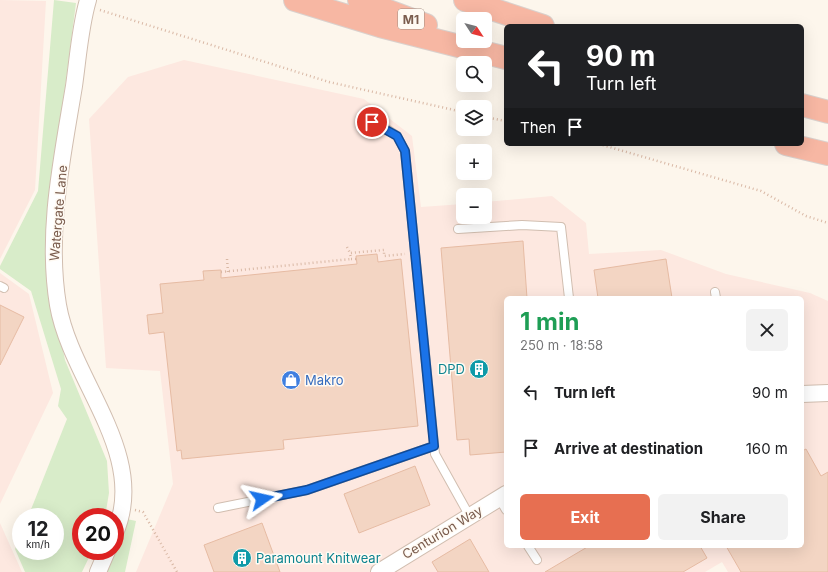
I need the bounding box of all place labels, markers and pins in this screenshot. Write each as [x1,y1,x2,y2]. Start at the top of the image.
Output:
pin [355,105,389,139]
building icon: DPD [468,358,490,380]
place label: DPD [438,361,465,377]
shop icon: Makro [280,369,302,391]
place label: Makro [305,372,344,388]
building icon: Paramount Knitwear [231,547,253,569]
place label: Paramount Knitwear [256,550,381,566]

